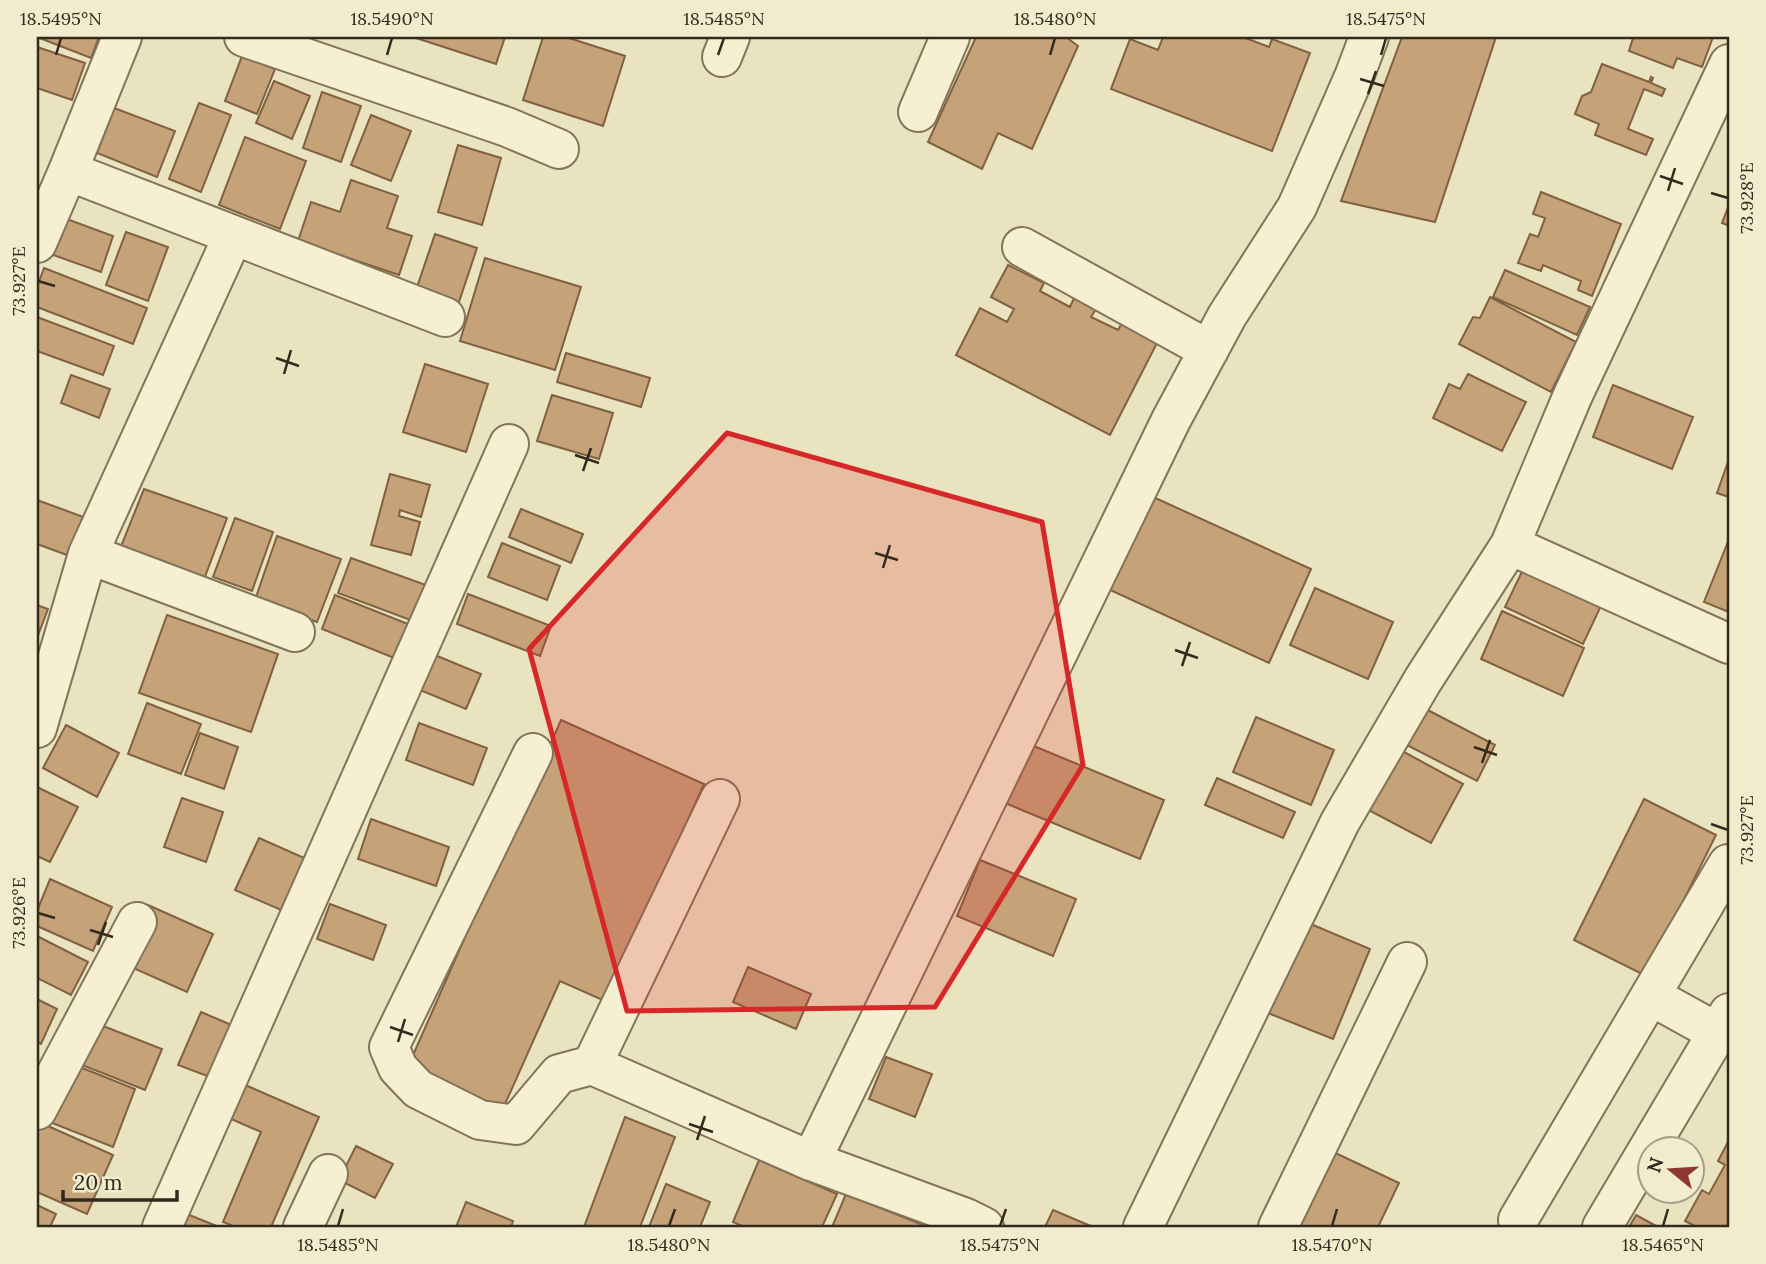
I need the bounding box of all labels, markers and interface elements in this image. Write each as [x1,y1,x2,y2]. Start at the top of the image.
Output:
text: 18.5495°N [20,7,102,30]
text: 18.5490°N [350,7,434,30]
text: 18.5485°N [683,7,765,30]
text: 18.5480°N [1014,7,1096,30]
text: 18.5475°N [1346,7,1426,30]
text: 73.928°E [1735,162,1758,234]
text: 73.927°E [7,246,30,316]
text: 73.927°E [1735,795,1758,865]
text: 73.926°E [7,877,30,949]
north arrow [1636,1134,1706,1204]
text: N [1641,1154,1669,1175]
scale bar [63,1159,177,1203]
text: 20 m [74,1169,123,1196]
text: 18.5485°N [297,1233,379,1256]
text: 18.5480°N [628,1233,710,1256]
text: 18.5475°N [960,1233,1040,1256]
text: 18.5470°N [1291,1233,1373,1256]
text: 18.5465°N [1622,1233,1704,1256]

